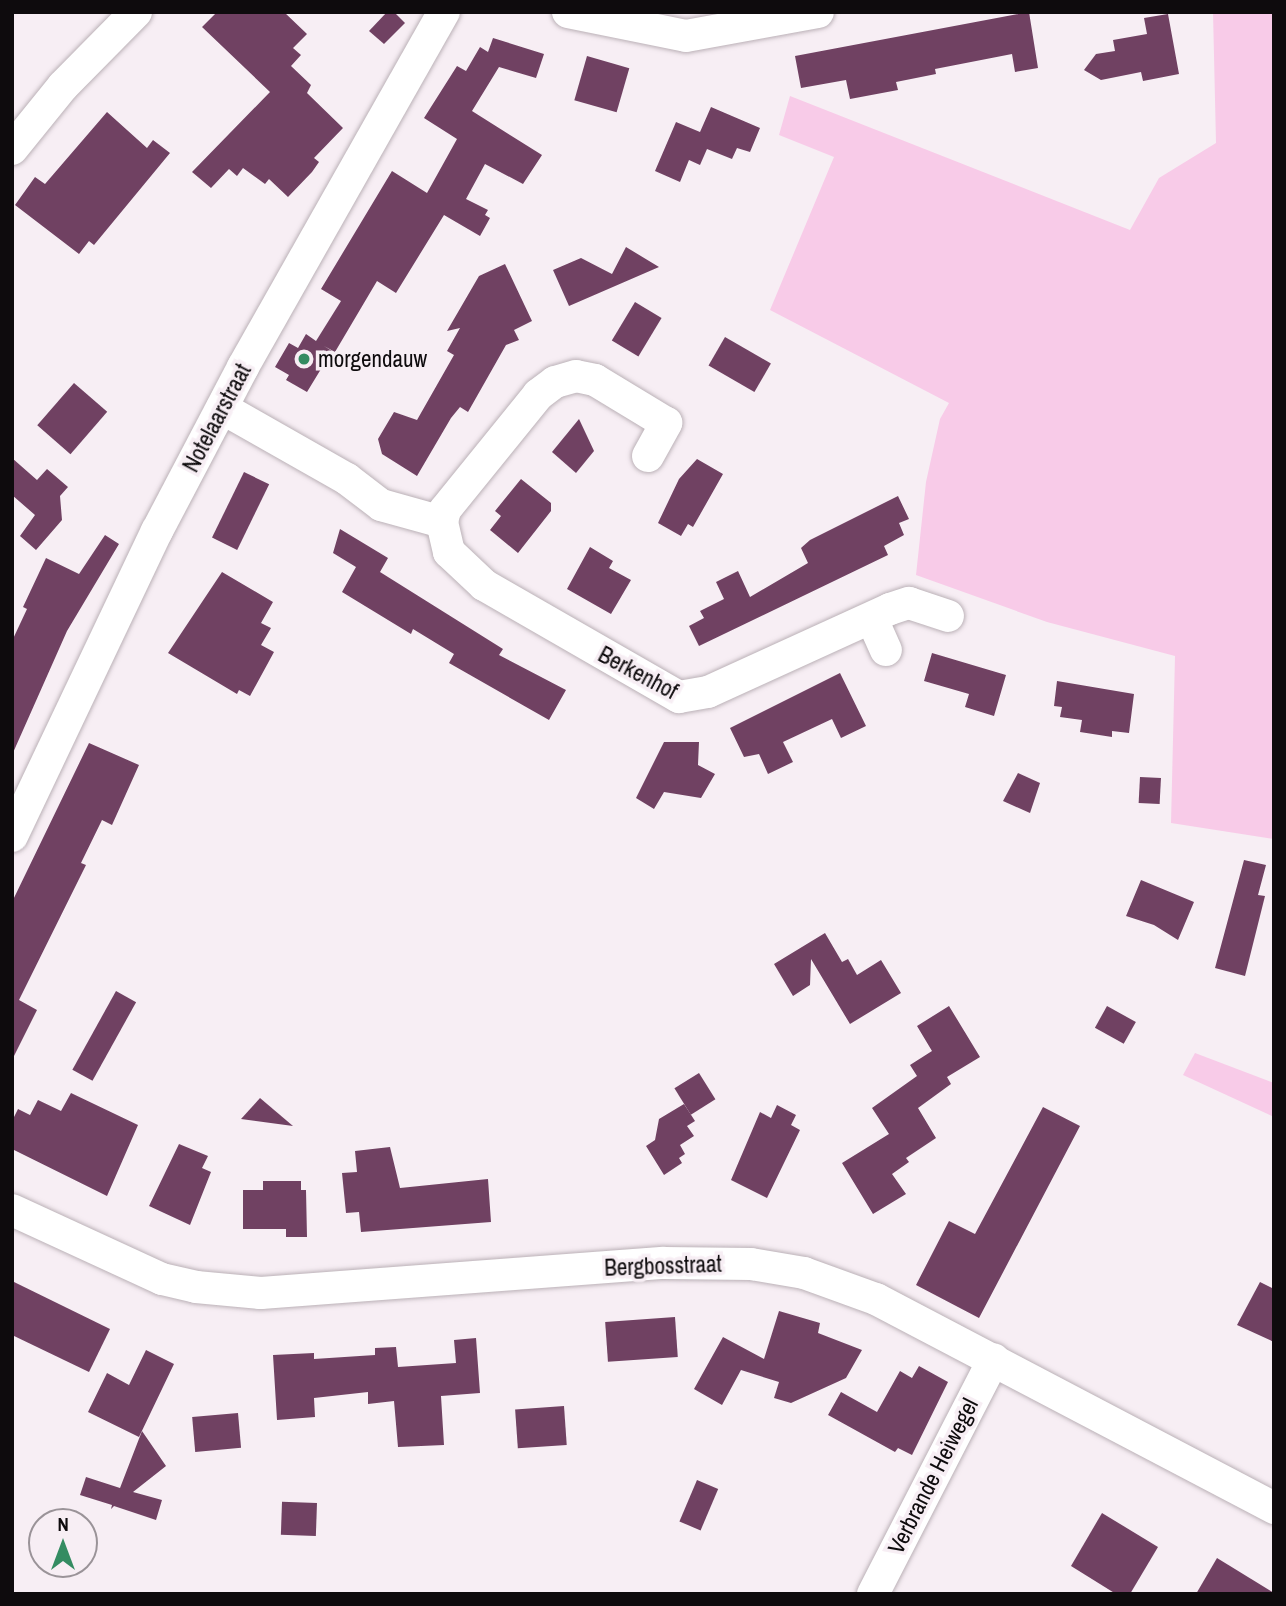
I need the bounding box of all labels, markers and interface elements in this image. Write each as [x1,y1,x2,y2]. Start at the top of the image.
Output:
place label: morgendauw [318,345,427,373]
marker: morgendauw [296,351,312,367]
street label: Notelaarstraat [177,359,257,477]
street label: Berkenhof [594,641,682,705]
street label: Bergbosstraat [604,1250,722,1282]
street label: Verbrande Heiwegel [882,1394,984,1558]
north arrow [28,1508,98,1578]
text: N [57,1511,69,1537]

